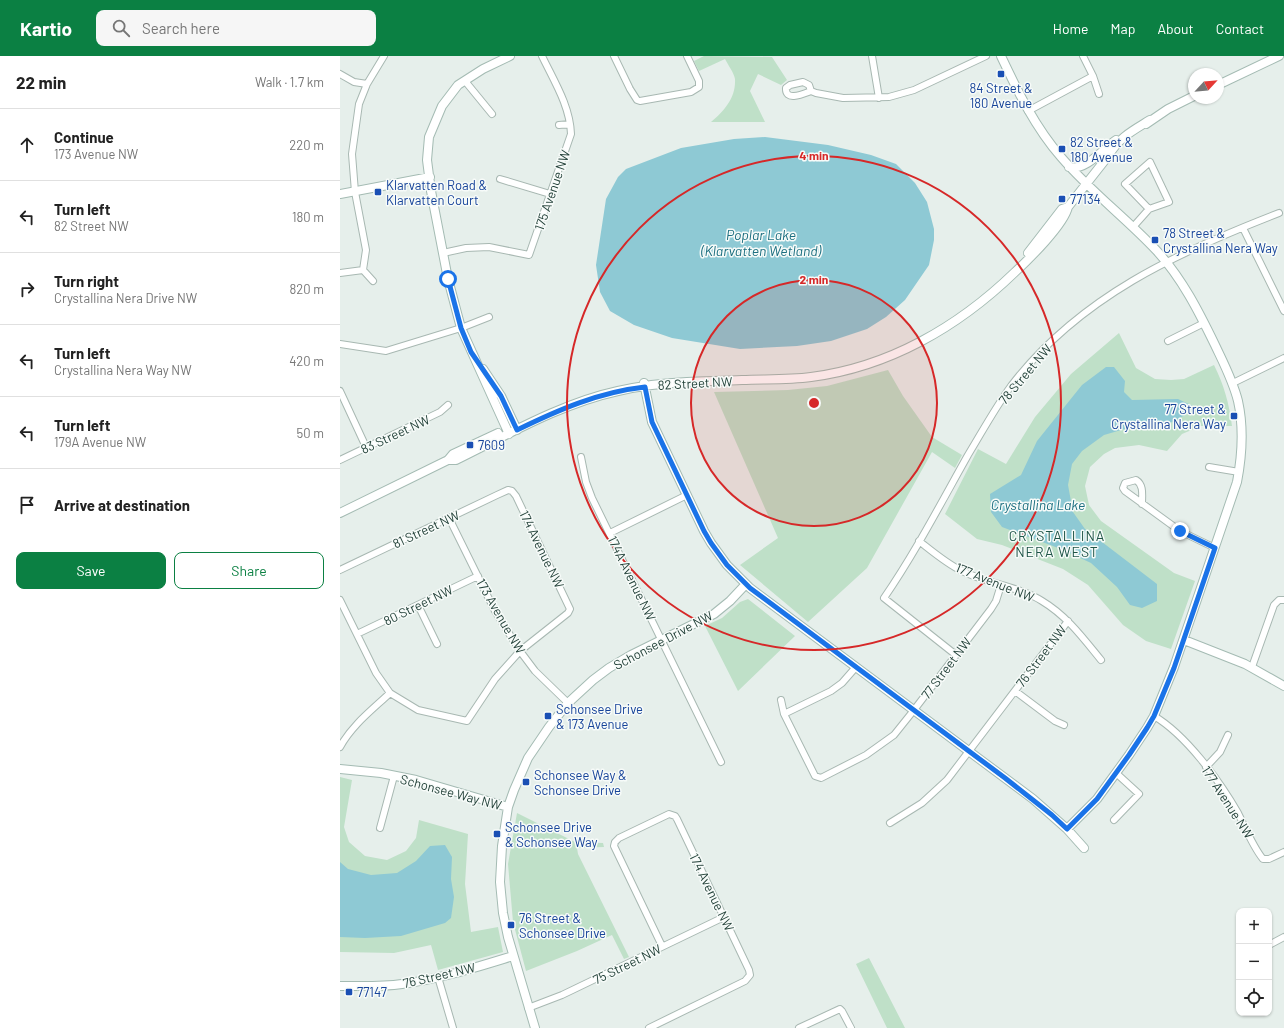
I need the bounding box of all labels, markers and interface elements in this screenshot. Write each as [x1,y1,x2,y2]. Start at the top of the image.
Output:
search box [96,10,376,46]
text: Kartio [20,17,72,40]
icon: search [110,17,132,39]
text: Search here [142,19,220,37]
text: Home [1053,20,1089,37]
text: Map [1111,20,1135,37]
text: About [1157,20,1194,37]
text: Contact [1216,20,1264,37]
north arrow [1188,68,1224,104]
marker: 84 Street & 180 Avenue [996,69,1006,79]
text: 22 min [16,72,66,92]
text: Walk · 1.7 km [255,74,324,90]
place label: 84 Street & 180 Avenue [969,80,1033,111]
text: Continue [54,128,114,146]
icon: ahead [16,134,38,156]
place label: 82 Street & 180 Avenue [1070,134,1133,165]
text: 220 m [289,137,324,153]
marker: 82 Street & 180 Avenue [1057,144,1067,154]
text: 173 Avenue NW [54,146,138,162]
street label: 175 Avenue NW [531,147,573,232]
text: 4 min [799,148,829,162]
place label: Klarvatten Road & Klarvatten Court [386,177,487,208]
marker: Klarvatten Road & Klarvatten Court [373,187,383,197]
place label: 77134 [1070,191,1101,207]
marker: 77134 [1057,194,1067,204]
text: Turn left [54,200,110,218]
icon: left [16,206,38,228]
text: 180 m [292,209,324,225]
text: 82 Street NW [54,218,129,234]
place label: 78 Street & Crystallina Nera Way [1163,225,1278,256]
water label: Poplar Lake (Klarvatten Wetland) [701,226,822,259]
marker: 78 Street & Crystallina Nera Way [1150,235,1160,245]
route start [439,270,457,288]
text: Turn right [54,272,119,290]
text: 2 min [800,272,828,286]
icon: right [16,278,38,300]
text: 820 m [290,281,324,297]
text: Crystallina Nera Drive NW [54,290,197,306]
street label: 78 Street NW [995,340,1055,407]
text: Turn left [54,344,110,362]
icon: left [16,350,38,372]
text: 420 m [289,353,324,369]
text: Crystallina Nera Way NW [54,362,192,378]
street label: 82 Street NW [657,373,733,393]
centre of rings [807,396,821,410]
place label: 77 Street & Crystallina Nera Way [1111,401,1226,432]
street label: 83 Street NW [358,411,433,457]
marker: 77 Street & Crystallina Nera Way [1229,411,1239,421]
text: Turn left [54,416,110,434]
icon: left [16,422,38,444]
text: 50 m [297,425,324,441]
text: 179A Avenue NW [54,434,146,450]
place label: 7609 [478,437,505,453]
marker: 7609 [465,440,475,450]
icon: arrive [16,494,38,516]
text: Arrive at destination [54,496,190,514]
water label: Crystallina Lake [991,496,1085,513]
street label: 81 Street NW [390,506,462,551]
street label: 174 Avenue NW [516,507,568,591]
route end [1171,522,1189,540]
district label: CRYSTALLINA NERA WEST [1009,527,1105,560]
street label: 174A Avenue NW [605,533,660,624]
button: Save [16,552,166,589]
button: Share [174,552,324,589]
street label: 177 Avenue NW [953,559,1037,605]
street label: 173 Avenue NW [473,576,529,657]
street label: 80 Street NW [381,581,456,629]
street label: Schonsee Drive NW [611,607,716,673]
street label: 76 Street NW [1012,621,1070,690]
street label: 77 Street NW [918,633,975,702]
place label: Schonsee Drive & 173 Avenue [556,701,643,732]
marker: Schonsee Drive & 173 Avenue [543,711,553,721]
street label: 177 Avenue NW [1199,763,1258,842]
place label: Schonsee Way & Schonsee Drive [534,767,627,798]
street label: Schonsee Way NW [399,771,504,813]
marker: Schonsee Way & Schonsee Drive [521,777,531,787]
place label: Schonsee Drive & Schonsee Way [505,819,598,850]
marker: Schonsee Drive & Schonsee Way [492,829,502,839]
street label: 174 Avenue NW [686,850,738,934]
map controls [1236,908,1272,1016]
button: + [1236,908,1272,944]
place label: 76 Street & Schonsee Drive [519,910,606,941]
marker: 76 Street & Schonsee Drive [506,920,516,930]
street label: 75 Street NW [590,940,664,987]
button: − [1236,944,1272,980]
street label: 76 Street NW [401,959,477,991]
button: locate [1236,980,1272,1016]
place label: 77147 [357,984,387,1000]
marker: 77147 [344,987,354,997]

